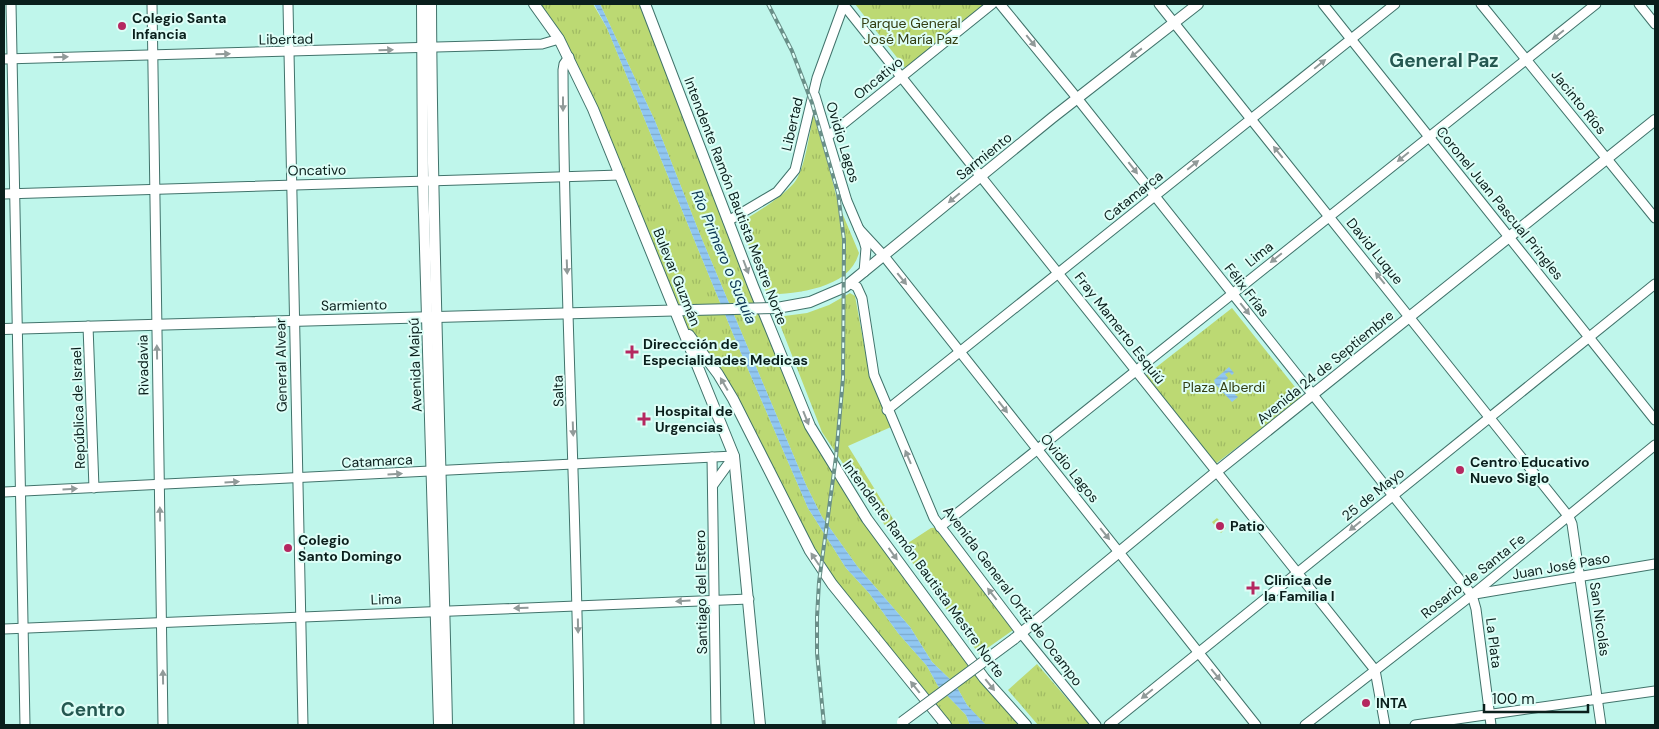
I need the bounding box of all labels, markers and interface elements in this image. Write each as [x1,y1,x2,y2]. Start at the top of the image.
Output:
place label: Colegio Santa Infancia [132,9,226,43]
park label: Parque General José María Paz [861,14,961,48]
marker: Colegio Santa Infancia [116,20,128,32]
one-way arrow [1552,29,1565,40]
street label: Libertad [259,30,313,48]
one-way arrow [1025,35,1036,48]
one-way arrow [378,45,394,53]
one-way arrow [1130,47,1143,58]
district label: General Paz [1389,48,1499,73]
one-way arrow [215,49,231,57]
one-way arrow [53,53,69,61]
street label: Oncativo [850,53,906,103]
one-way arrow [1313,58,1326,69]
street label: Jacinto Ríos [1547,66,1611,138]
street label: Intendente Ramón Bautista Mestre Norte [680,75,792,327]
street label: Libertad [777,95,807,153]
one-way arrow [559,96,567,112]
street label: Ovidio Lagos [822,99,864,185]
street label: Coronel Juan Pascual Pringles [1432,123,1568,283]
street label: Sarmiento [953,128,1015,184]
one-way arrow [1272,146,1283,159]
one-way arrow [1397,151,1410,162]
street label: Oncativo [288,160,346,180]
one-way arrow [1186,160,1199,171]
one-way arrow [1127,161,1138,174]
street label: Catamarca [1100,167,1166,225]
water label: Río Primero o Suquía [687,187,761,327]
one-way arrow [948,192,961,203]
street label: David Luque [1343,214,1407,288]
street label: Bulevar Guzmán [649,225,705,329]
street label: Lima [1241,237,1277,271]
one-way arrow [1270,253,1283,264]
one-way arrow [563,259,571,275]
one-way arrow [742,260,750,275]
street label: Félix Frías [1221,260,1273,320]
street label: Fray Mamerto Esquiú [1071,268,1169,388]
one-way arrow [1374,272,1385,285]
one-way arrow [897,273,908,286]
street label: Sarmiento [321,295,387,315]
one-way arrow [1239,302,1250,315]
street label: Avenida 24 de Septiembre [1253,306,1397,428]
street label: Avenida Maipú [404,317,426,413]
street label: General Alvear [271,318,291,412]
street label: Rivadavia [133,334,153,396]
place label: Direccción de Especialidades Medicas [643,335,808,369]
one-way arrow [153,343,161,359]
marker: Direccción de Especialidades Medicas [625,345,639,359]
street label: República de Israel [67,347,89,469]
street label: Salta [548,375,568,407]
one-way arrow [719,378,728,391]
park label: Plaza Alberdi [1183,378,1265,396]
one-way arrow [998,400,1009,413]
place label: Hospital de Urgencias [655,402,733,436]
one-way arrow [803,411,811,425]
marker: Hospital de Urgencias [637,412,651,426]
one-way arrow [569,421,577,437]
street label: Ovidio Lagos [1037,430,1103,506]
street label: Catamarca [341,450,413,472]
one-way arrow [903,450,911,464]
place label: Centro Educativo Nuevo Siglo [1470,453,1590,487]
street label: Intendente Ramón Bautista Mestre Norte [839,457,1009,681]
street label: 25 de Mayo [1338,463,1408,525]
marker: Centro Educativo Nuevo Siglo [1454,464,1466,476]
one-way arrow [387,470,403,478]
one-way arrow [225,478,241,486]
one-way arrow [62,485,78,493]
street label: Avenida General Ortiz de Ocampo [939,502,1087,690]
one-way arrow [156,506,164,522]
place label: Patio [1230,517,1265,535]
marker: Patio [1214,520,1226,532]
one-way arrow [1349,521,1362,532]
one-way arrow [1099,527,1110,540]
street label: Santiago del Estero [691,530,711,654]
street label: Rosario de Santa Fe [1417,530,1529,622]
place label: Colegio Santo Domingo [298,531,402,565]
marker: Colegio Santo Domingo [282,542,294,554]
one-way arrow [888,548,898,561]
street label: Juan José Paso [1511,549,1611,583]
one-way arrow [811,553,820,566]
place label: Clinica de la Familia I [1264,571,1335,605]
marker: Clinica de la Familia I [1246,581,1260,595]
street label: San Nicolás [1586,581,1614,657]
one-way arrow [987,587,997,601]
street label: Lima [370,589,402,609]
one-way arrow [675,597,691,605]
one-way arrow [512,604,528,612]
street label: La Plata [1482,617,1506,669]
one-way arrow [574,619,582,635]
one-way arrow [158,668,166,684]
one-way arrow [1211,668,1222,681]
one-way arrow [984,679,995,692]
one-way arrow [910,681,921,694]
scale bar [1484,682,1588,714]
one-way arrow [1141,689,1154,700]
text: 100 m [1492,689,1535,709]
place label: INTA [1376,694,1407,712]
district label: Centro [61,697,125,722]
marker: INTA [1360,697,1372,709]

